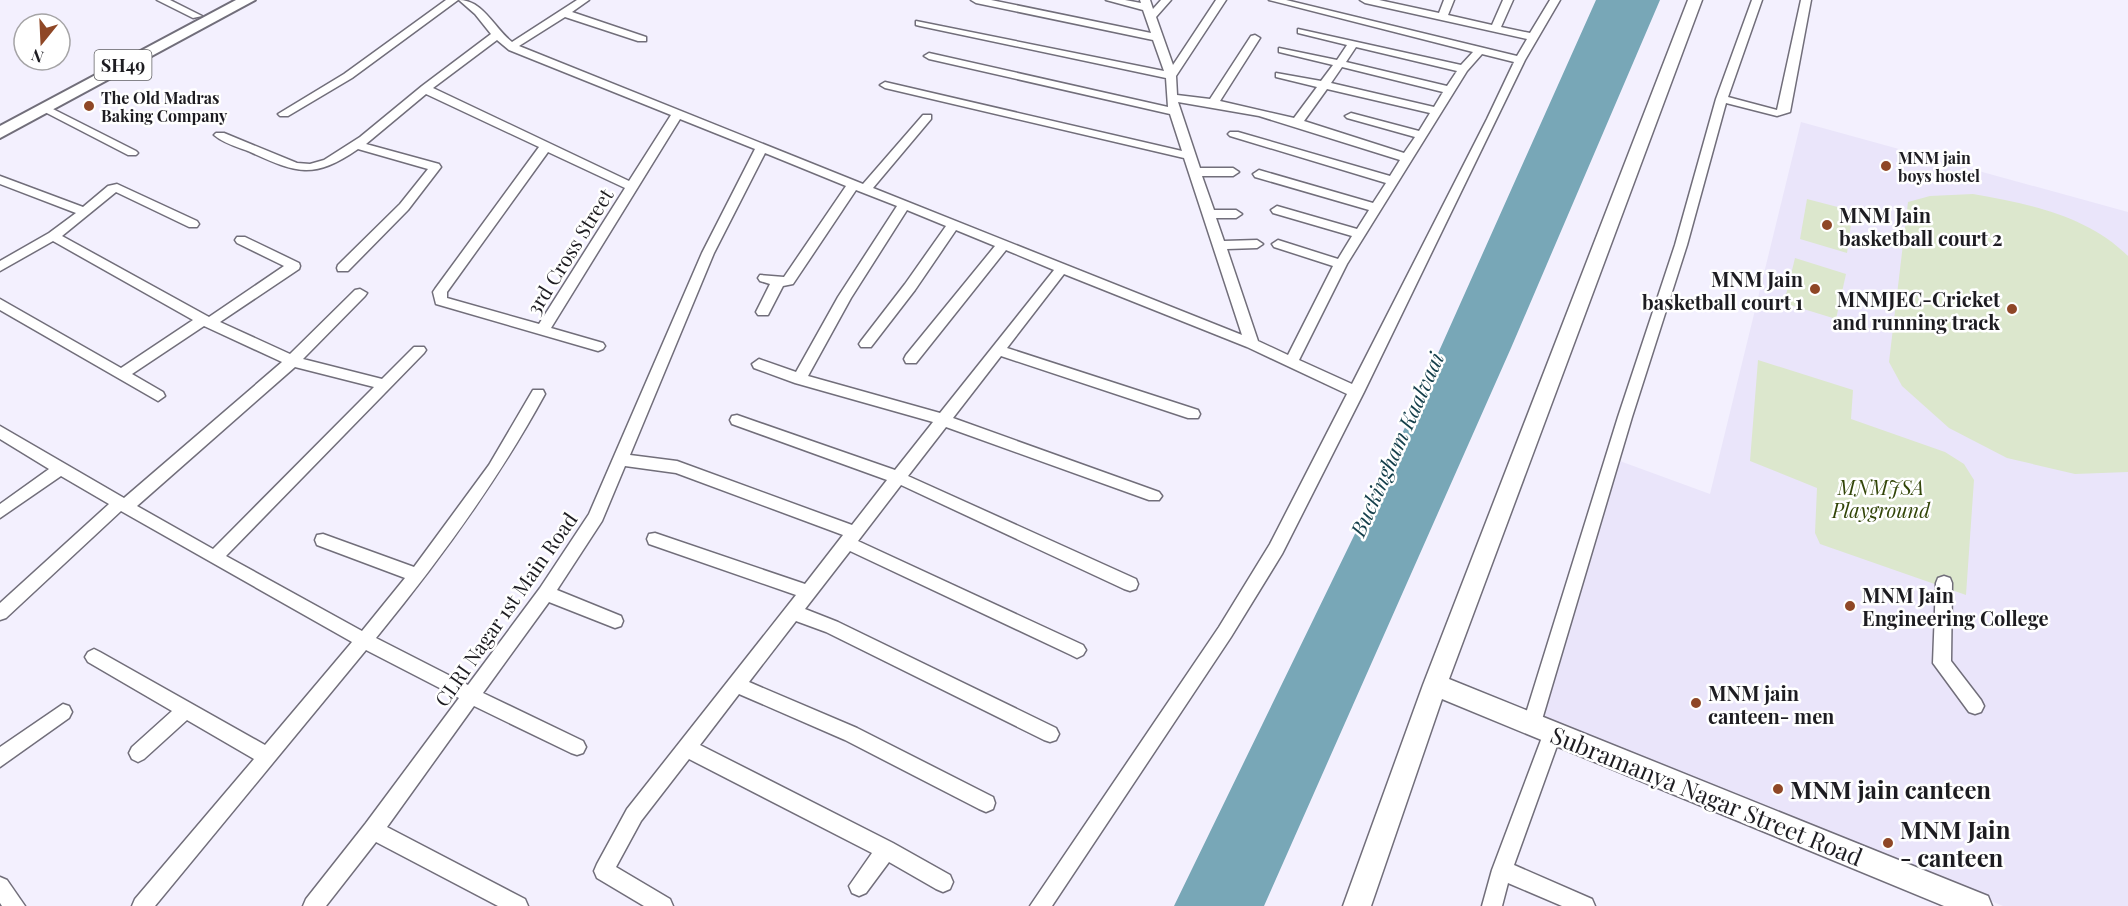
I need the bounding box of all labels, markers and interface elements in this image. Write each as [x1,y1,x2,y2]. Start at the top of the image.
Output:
north arrow [12,12,72,72]
text: N [28,45,46,69]
road number: SH49 [94,50,152,80]
place label: The Old Madras Baking Company [101,87,228,126]
marker: The Old Madras Baking Company [82,99,96,113]
place label: MNM jain boys hostel [1898,147,1980,186]
marker: MNM jain boys hostel [1879,159,1893,173]
street label: 3rd Cross Street [519,182,619,319]
place label: MNM Jain basketball court 2 [1839,201,2003,251]
marker: MNM Jain basketball court 2 [1820,218,1834,232]
place label: MNM Jain basketball court 1 [1642,265,1804,315]
marker: MNM Jain basketball court 1 [1808,282,1822,296]
place label: MNMJEC-Cricket and running track [1832,285,2001,335]
marker: MNMJEC-Cricket and running track [2005,302,2019,316]
water label: Buckingham Kaalvaai [1342,347,1449,541]
park label: MNMJSA Playground [1831,473,1931,523]
street label: CLRI Nagar 1st Main Road [428,506,583,711]
place label: MNM Jain Engineering College [1862,581,2048,631]
marker: MNM Jain Engineering College [1843,599,1857,613]
place label: MNM jain canteen- men [1708,679,1835,729]
marker: MNM jain canteen- men [1689,696,1703,710]
street label: Subramanya Nagar Street Road [1546,718,1868,872]
place label: MNM jain canteen [1790,773,1991,805]
marker: MNM jain canteen [1771,782,1785,796]
place label: MNM Jain - canteen [1900,813,2011,873]
marker: MNM Jain - canteen [1881,836,1895,850]

